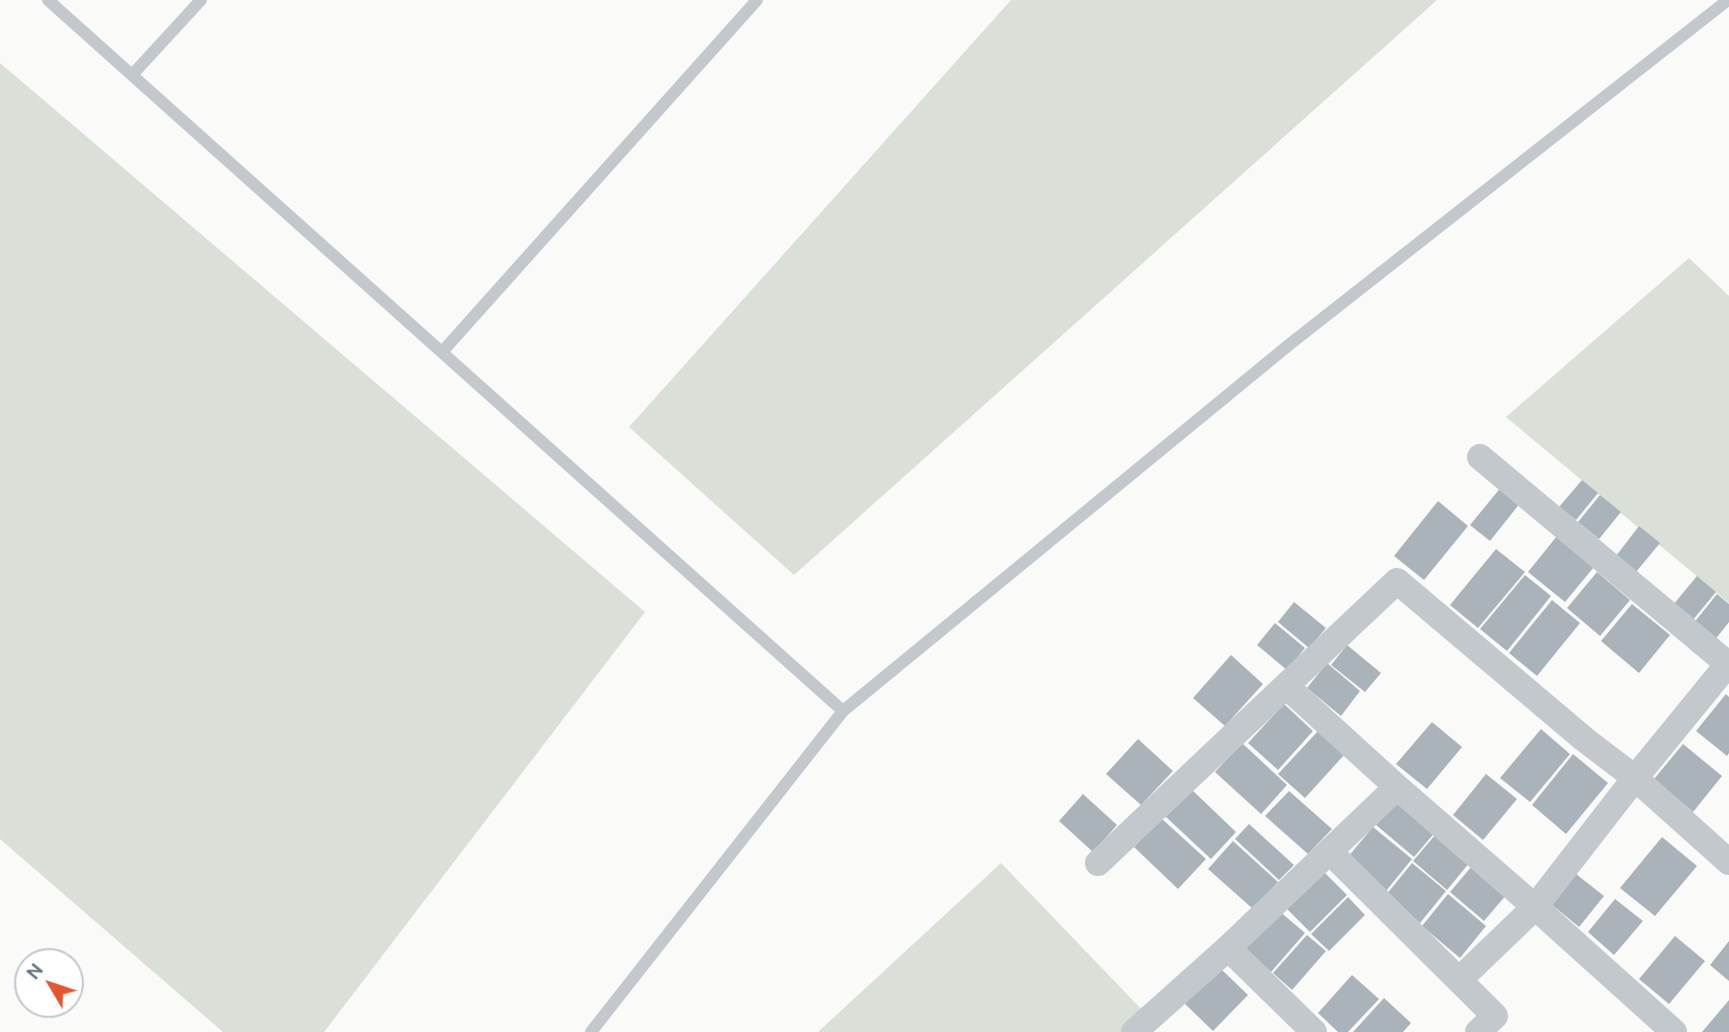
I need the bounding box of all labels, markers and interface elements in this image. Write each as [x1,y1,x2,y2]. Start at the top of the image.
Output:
north arrow [14,948,84,1018]
text: N [21,959,47,983]

